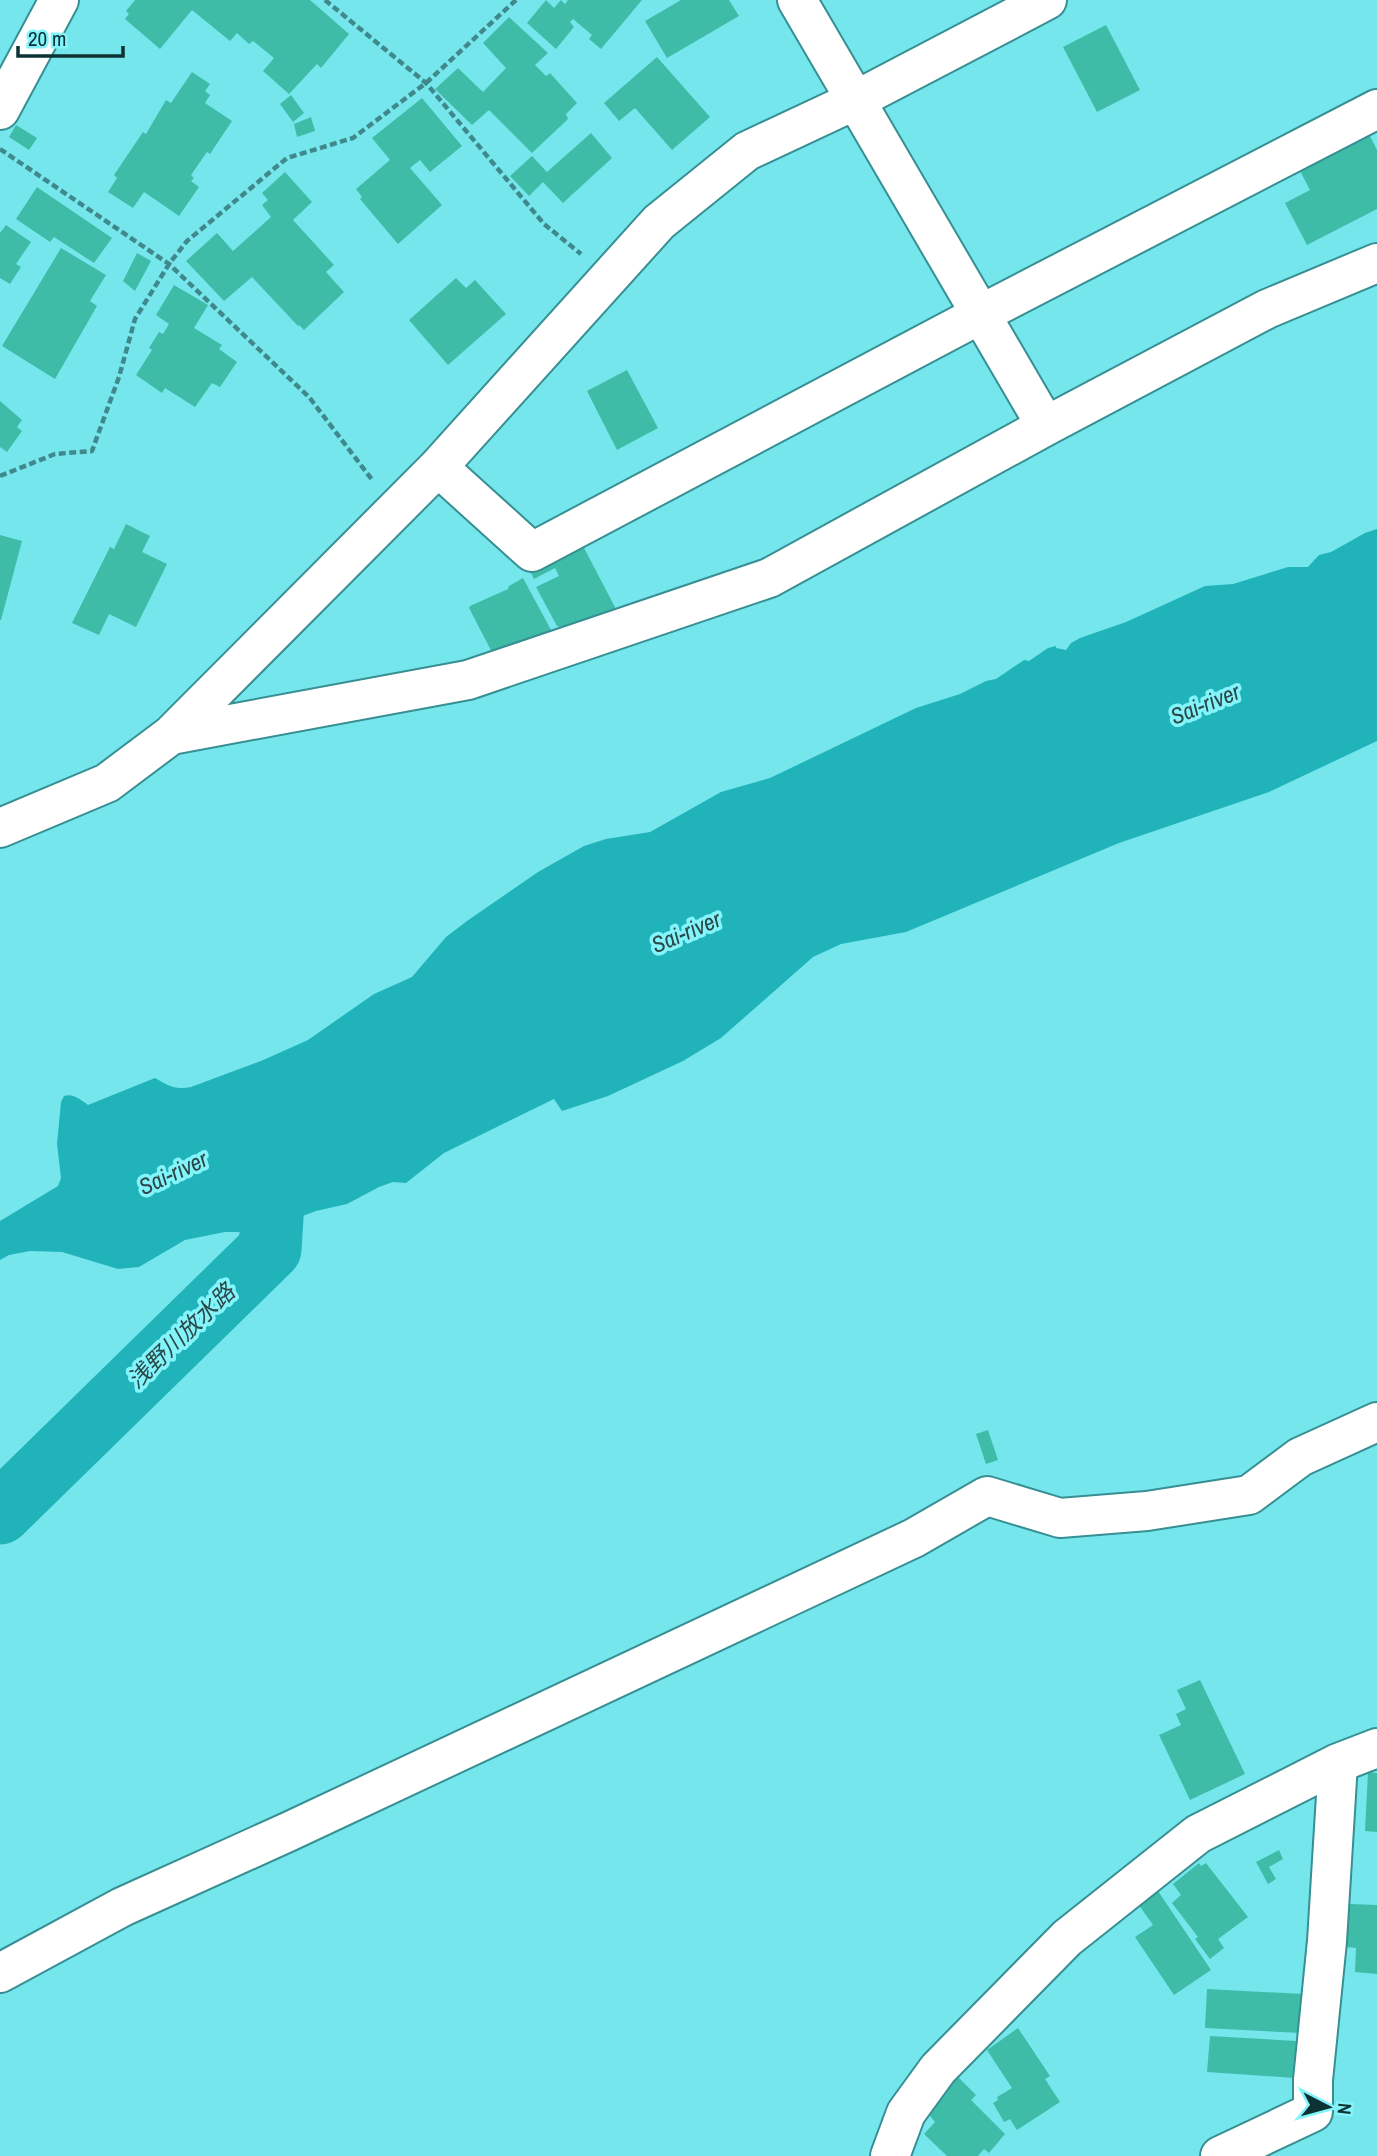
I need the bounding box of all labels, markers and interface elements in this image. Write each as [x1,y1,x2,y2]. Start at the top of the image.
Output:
scale bar [18,14,122,58]
text: 20 m [28,24,66,53]
water label: Sai-river [1165,675,1245,731]
water label: Sai-river [646,903,726,960]
water label: Sai-river [133,1143,213,1202]
water label: 浅野川放水路 [120,1275,242,1395]
north arrow [1293,2072,1363,2142]
text: N [1331,2102,1358,2116]

